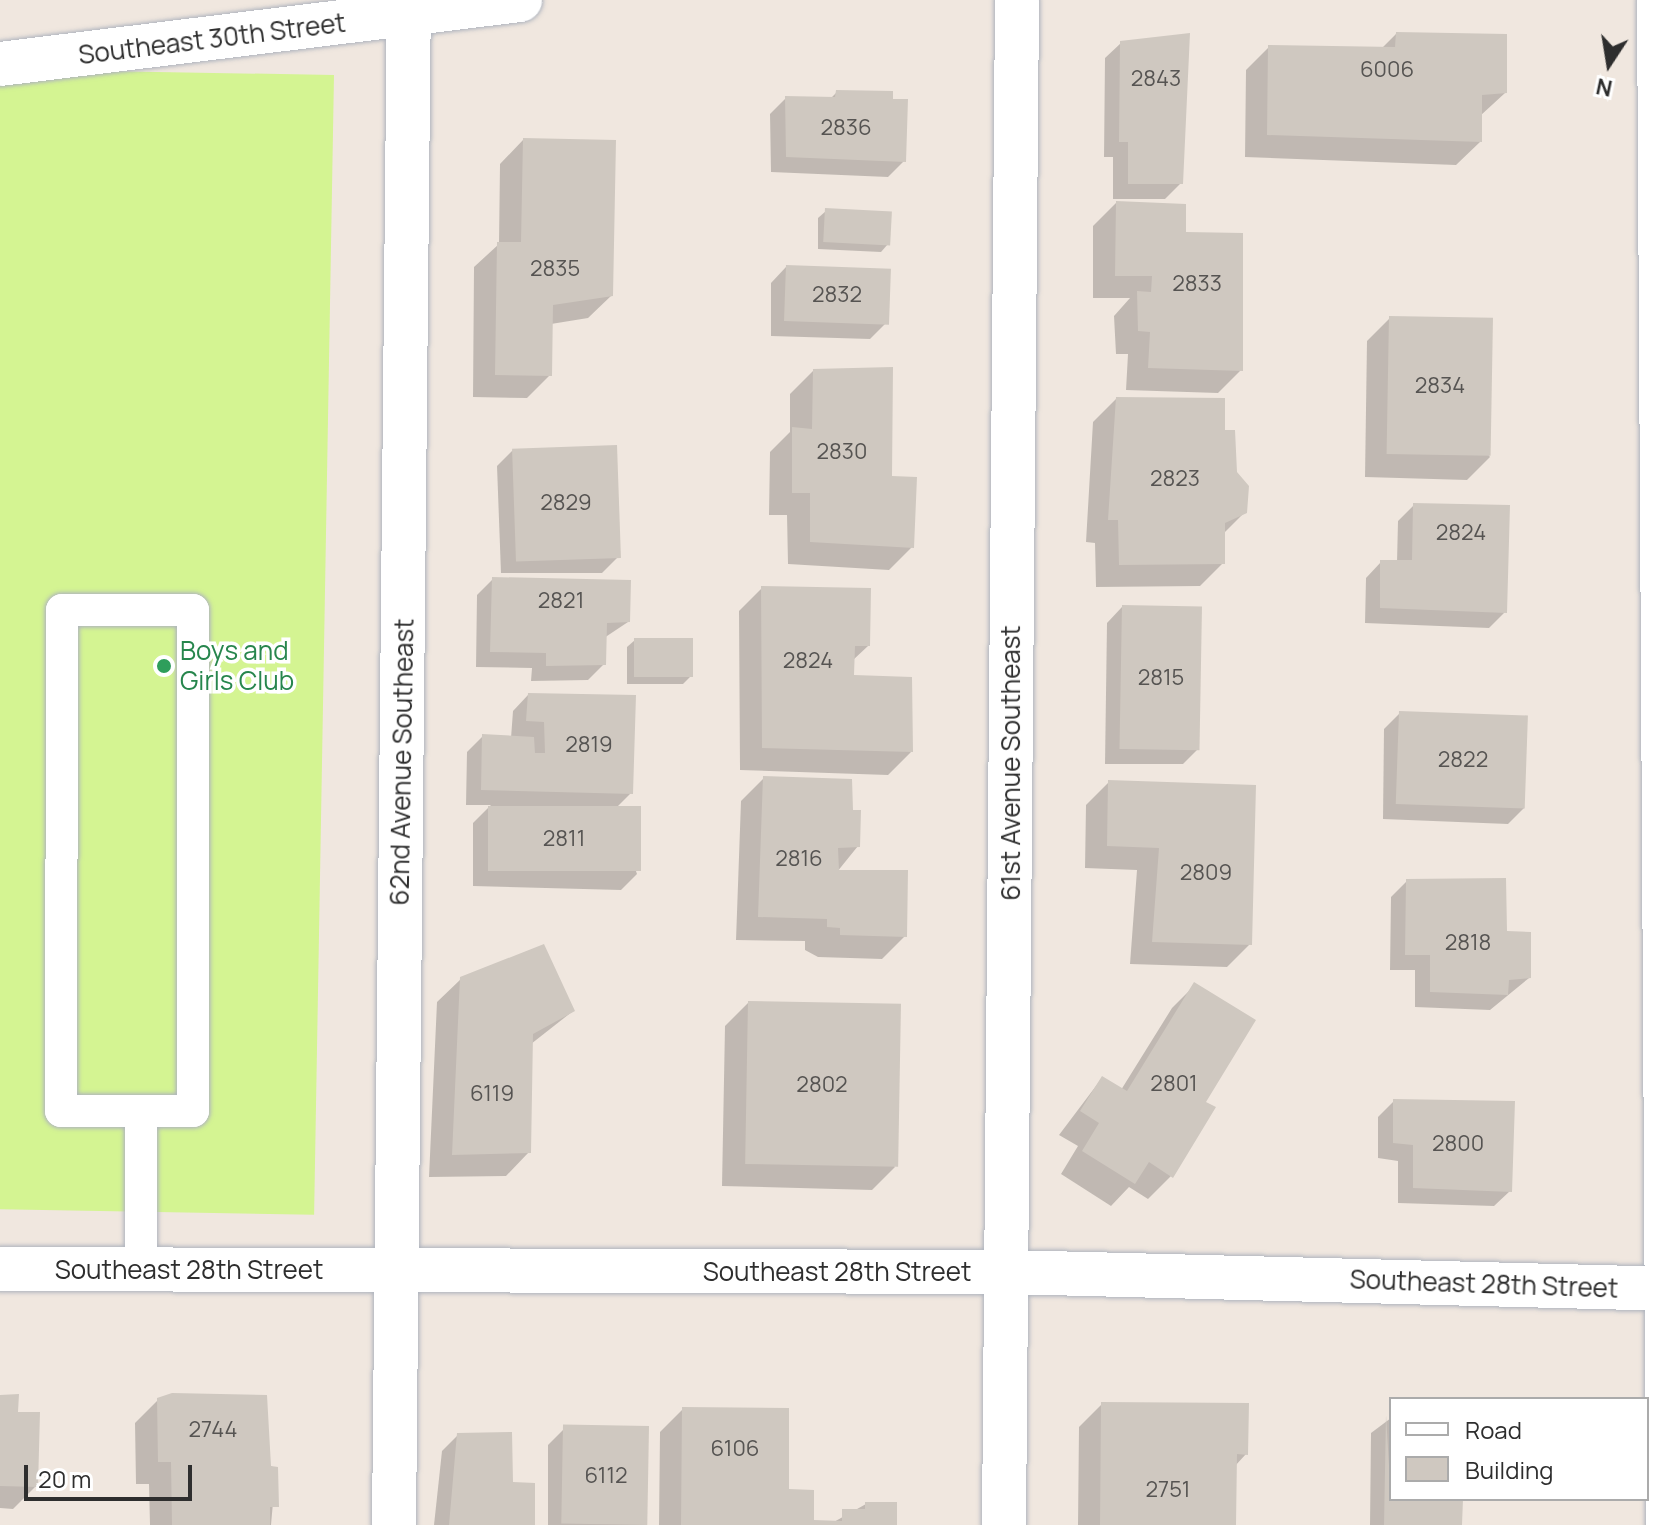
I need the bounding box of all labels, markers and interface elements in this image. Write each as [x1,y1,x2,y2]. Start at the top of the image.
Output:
street label: Southeast 30th Street [77,7,347,71]
north arrow [1569,24,1649,104]
house number: 6006 [1360,57,1414,83]
house number: 2843 [1131,66,1181,92]
text: N [1593,71,1615,104]
house number: 2836 [820,115,872,141]
house number: 2835 [530,256,580,282]
house number: 2833 [1172,271,1222,297]
house number: 2832 [812,282,862,308]
house number: 2834 [1415,373,1465,399]
house number: 2830 [817,439,867,465]
house number: 2823 [1150,466,1200,492]
house number: 2829 [540,490,592,516]
house number: 2824 [1436,520,1486,546]
house number: 2821 [538,588,584,614]
street label: 62nd Avenue Southeast [384,618,420,906]
street label: 61st Avenue Southeast [995,625,1027,901]
place label: Boys and Girls Club [180,635,294,696]
house number: 2824 [783,648,833,674]
marker: Boys and Girls Club [155,657,173,675]
house number: 2815 [1138,665,1184,691]
house number: 2819 [565,732,613,758]
house number: 2822 [1438,747,1488,773]
house number: 2811 [543,826,585,852]
house number: 2816 [775,846,823,872]
house number: 2809 [1180,860,1232,886]
house number: 2818 [1445,930,1491,956]
house number: 2801 [1150,1071,1198,1097]
house number: 2802 [796,1072,848,1098]
house number: 6119 [470,1081,514,1107]
house number: 2800 [1432,1131,1484,1157]
street label: Southeast 28th Street [55,1254,323,1286]
street label: Southeast 28th Street [703,1256,971,1288]
street label: Southeast 28th Street [1349,1264,1619,1304]
legend [1389,1397,1649,1501]
text: Road [1465,1413,1522,1446]
house number: 2744 [189,1417,237,1443]
house number: 6106 [711,1436,759,1462]
scale bar [28,1449,196,1499]
text: Building [1465,1453,1553,1486]
text: 20 m [38,1462,91,1495]
house number: 6112 [584,1463,628,1489]
house number: 2751 [1146,1477,1190,1503]

